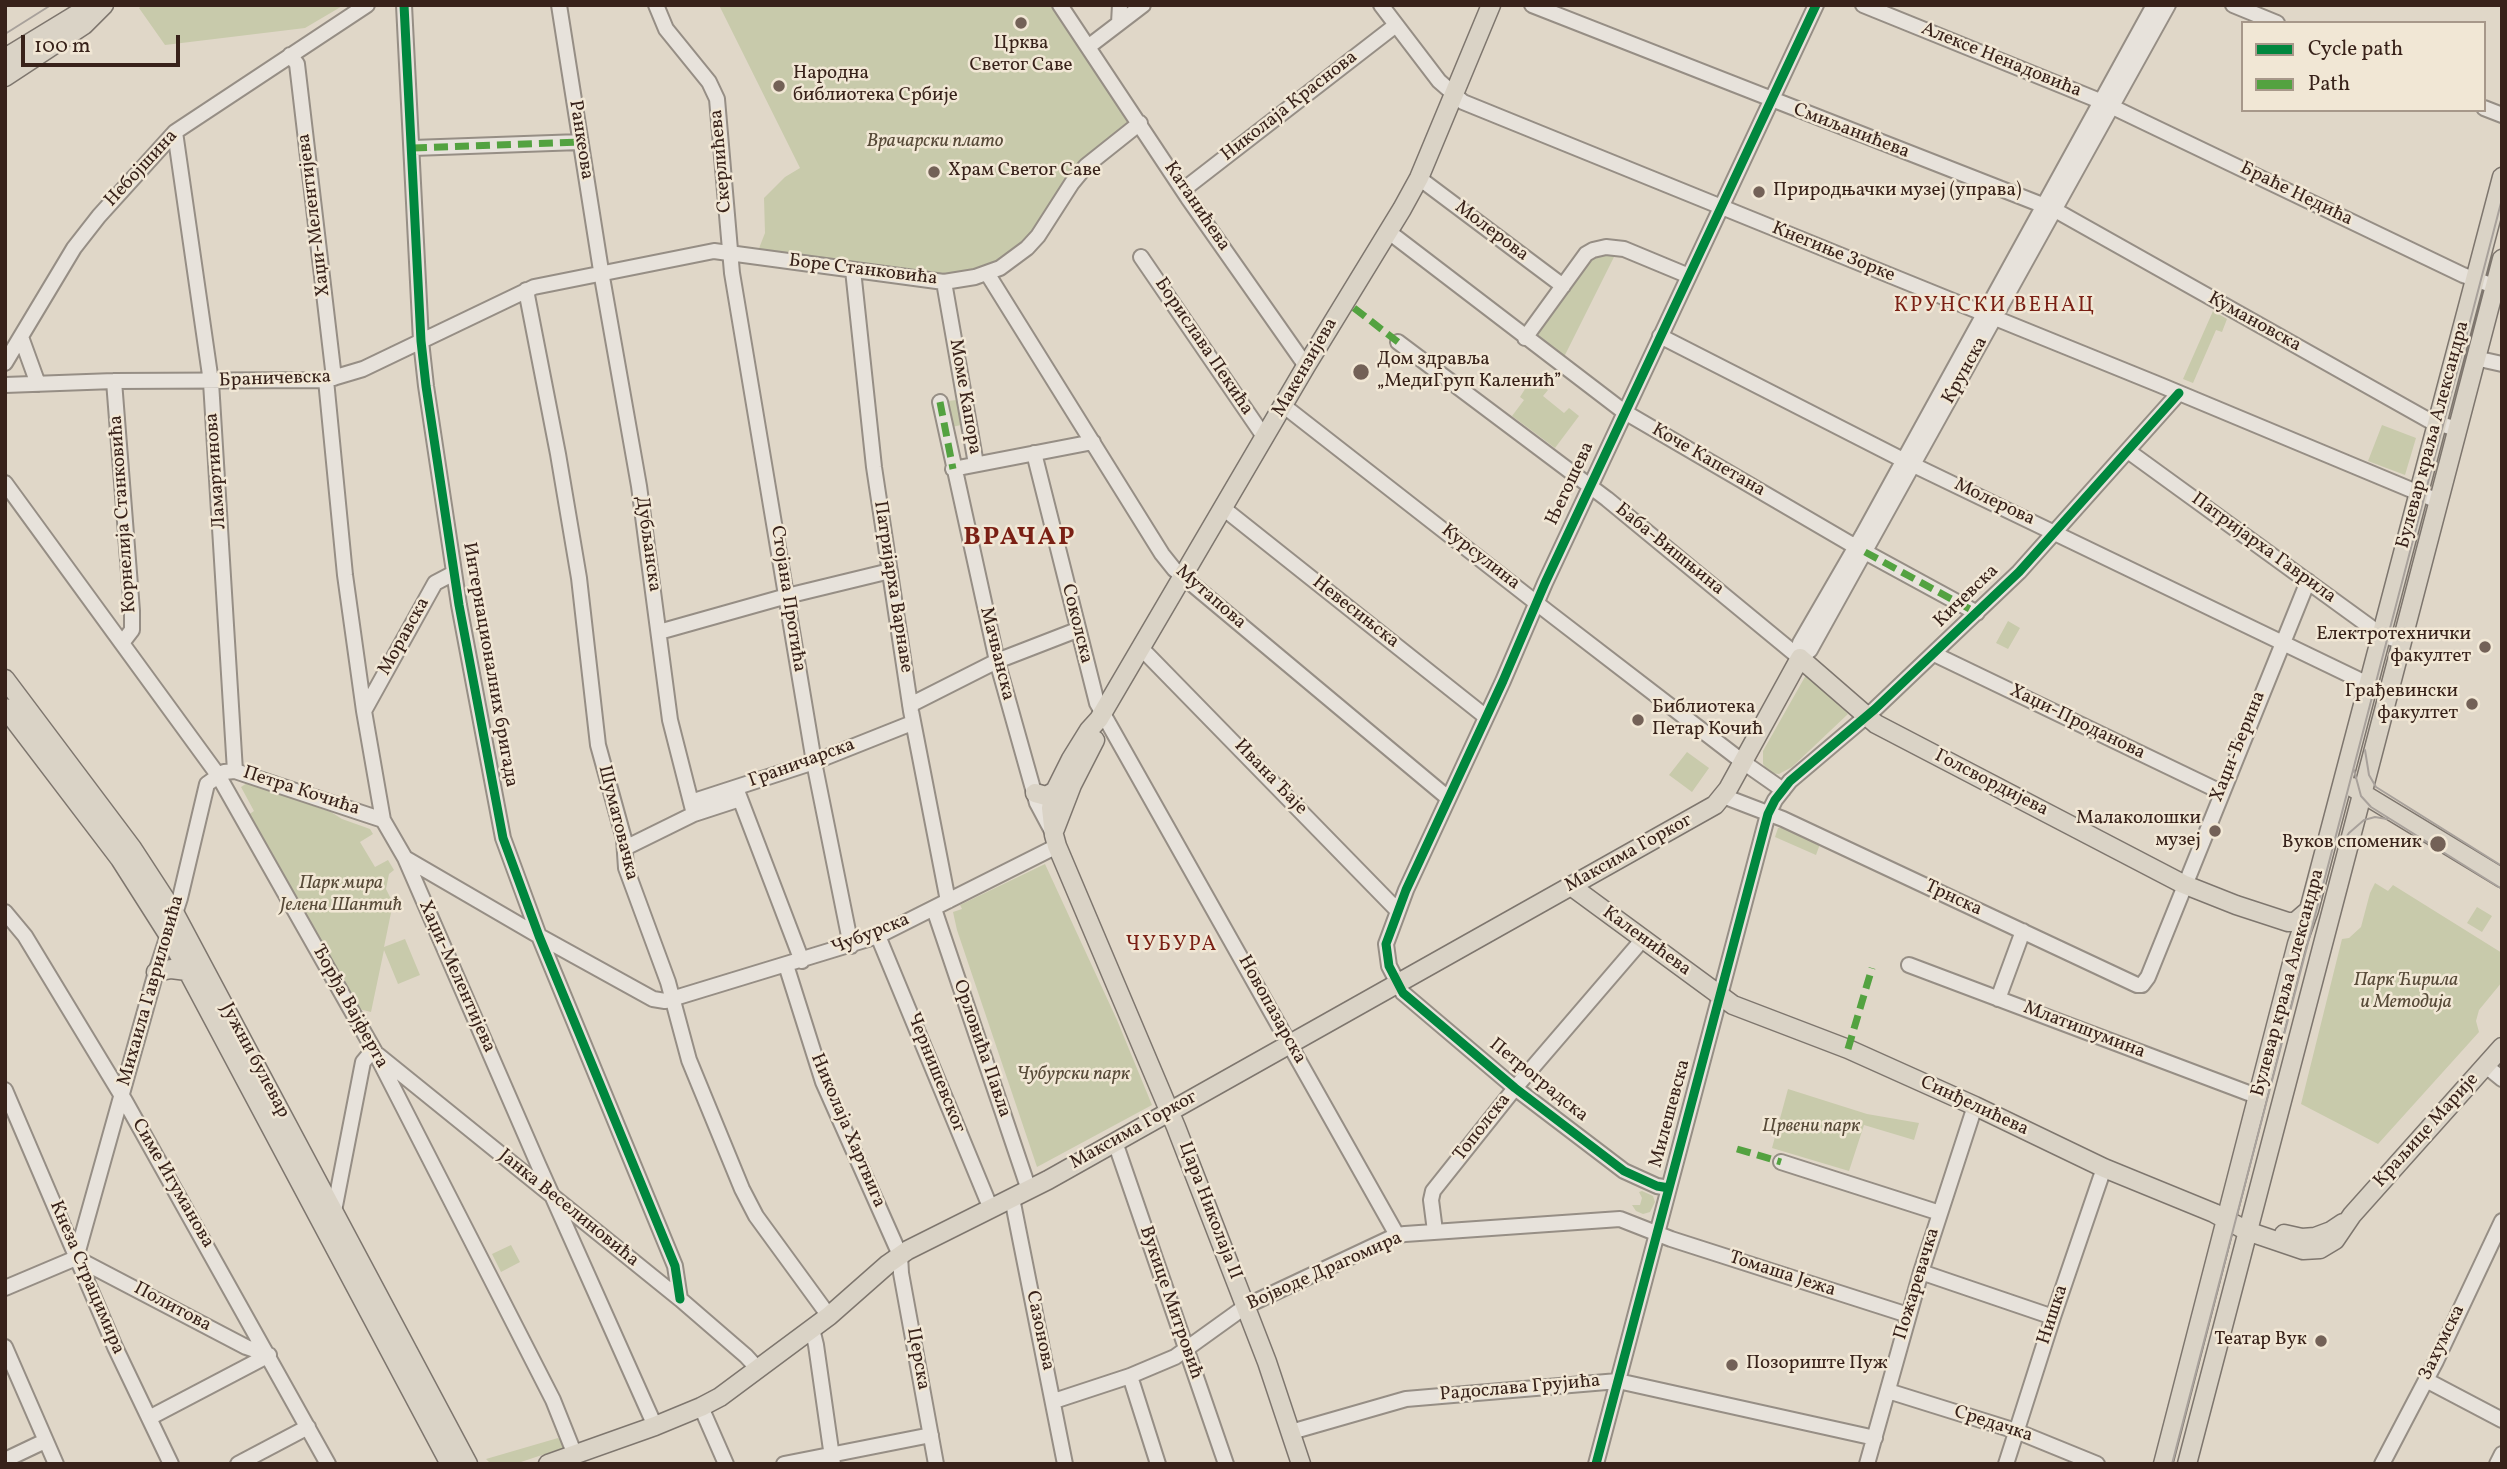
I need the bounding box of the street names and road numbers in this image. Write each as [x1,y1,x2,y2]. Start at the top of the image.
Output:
street label: Алексе Ненадовића [1917,18,2085,104]
street label: Николаја Краснова [1217,47,1363,167]
street label: Ранкеова [562,99,598,181]
street label: Смиљанићева [1790,99,1912,165]
street label: Скерлићева [706,108,738,214]
street label: Небојшина [101,126,183,212]
street label: Хаџи-Мелентијева [294,132,336,298]
street label: Катанићева [1158,158,1234,256]
street label: Браће Недића [2236,158,2356,232]
street label: Молерова [1449,197,1533,267]
street label: Кнегиње Зорке [1768,218,1898,288]
street label: Боре Станковића [787,251,939,291]
street label: Борислава Пекића [1149,274,1257,420]
street label: Кумановска [2203,288,2305,358]
street label: Макензијева [1268,314,1344,422]
street label: Булевар краља Александра [2393,319,2475,551]
street label: Крунска [1938,333,1994,409]
street label: Моме Капора [943,338,985,456]
street label: Браничевска [219,367,331,393]
street label: Ламартинова [202,412,232,530]
street label: Корнелија Станковића [106,414,142,614]
street label: Коче Капетана [1647,419,1769,503]
street label: Његошева [1542,439,1600,529]
street label: Молерова [1950,474,2038,532]
street label: Патријарха Гаврила [2186,489,2340,609]
street label: Дубљанска [629,495,665,593]
street label: Патријарха Варнаве [867,499,917,675]
street label: Баба-Вишњина [1610,499,1728,601]
street label: Курсулина [1436,520,1524,596]
street label: Стојана Протића [764,524,810,674]
street label: Интернационалних бригада [456,541,522,789]
street label: Мутапова [1170,561,1250,635]
street label: Кичевска [1930,561,2004,633]
street label: Невесињска [1307,572,1403,654]
street label: Соколска [1055,582,1097,666]
street label: Моравска [374,594,436,680]
street label: Мачванска [973,605,1019,703]
street label: Хаџи-Проданова [2005,680,2149,766]
street label: Хаџи-Ђерина [2206,688,2272,806]
street label: Граничарска [746,734,858,794]
street label: Ивана Ђаје [1228,736,1312,820]
street label: Голсвордијева [1930,746,2052,822]
street label: Петра Кочића [240,762,362,822]
street label: Шуматовачка [592,763,642,883]
street label: Максима Горког [1561,810,1697,898]
street label: Булевар краља Александра [2248,867,2330,1099]
street label: Трнска [1921,876,1985,922]
street label: Михаила Гавриловића [114,893,190,1089]
street label: Хаџи-Мелентијева [412,897,500,1057]
street label: Каленићева [1597,902,1695,982]
street label: Чубурска [829,909,913,961]
street label: Ђорђа Вајферта [306,941,392,1073]
street label: Новопазарска [1232,952,1310,1068]
street label: Орловића Павла [947,977,1015,1121]
street label: Млатишумина [2020,997,2148,1065]
street label: Јужни булевар [214,1000,294,1122]
street label: Чернишевског [901,1010,969,1136]
street label: Петроградска [1484,1034,1592,1128]
street label: Николаја Хартвига [804,1051,890,1211]
street label: Милешевска [1646,1057,1696,1171]
street label: Краљице Марије [2370,1069,2484,1193]
street label: Синђелићева [1916,1072,2032,1142]
street label: Максима Горког [1066,1087,1202,1175]
street label: Тополска [1450,1090,1516,1166]
street label: Симе Игуманова [126,1115,218,1253]
street label: Цара Николаја II [1172,1139,1246,1283]
street label: Јанка Веселиновића [493,1145,643,1273]
street label: Кнеза Страцимира [43,1198,129,1358]
street label: Вукице Митровић [1133,1223,1207,1383]
street label: Пожаревачка [1890,1225,1946,1343]
street label: Војводе Драгомира [1244,1227,1406,1317]
street label: Томаша Јежа [1726,1247,1838,1303]
street label: Политова [129,1278,215,1338]
street label: Нишка [2034,1282,2074,1348]
street label: Сазонова [1019,1289,1059,1373]
street label: Захумска [2415,1302,2471,1384]
street label: Церска [900,1326,934,1392]
street label: Радослава Грујића [1439,1371,1601,1407]
street label: Средачка [1951,1402,2035,1448]

